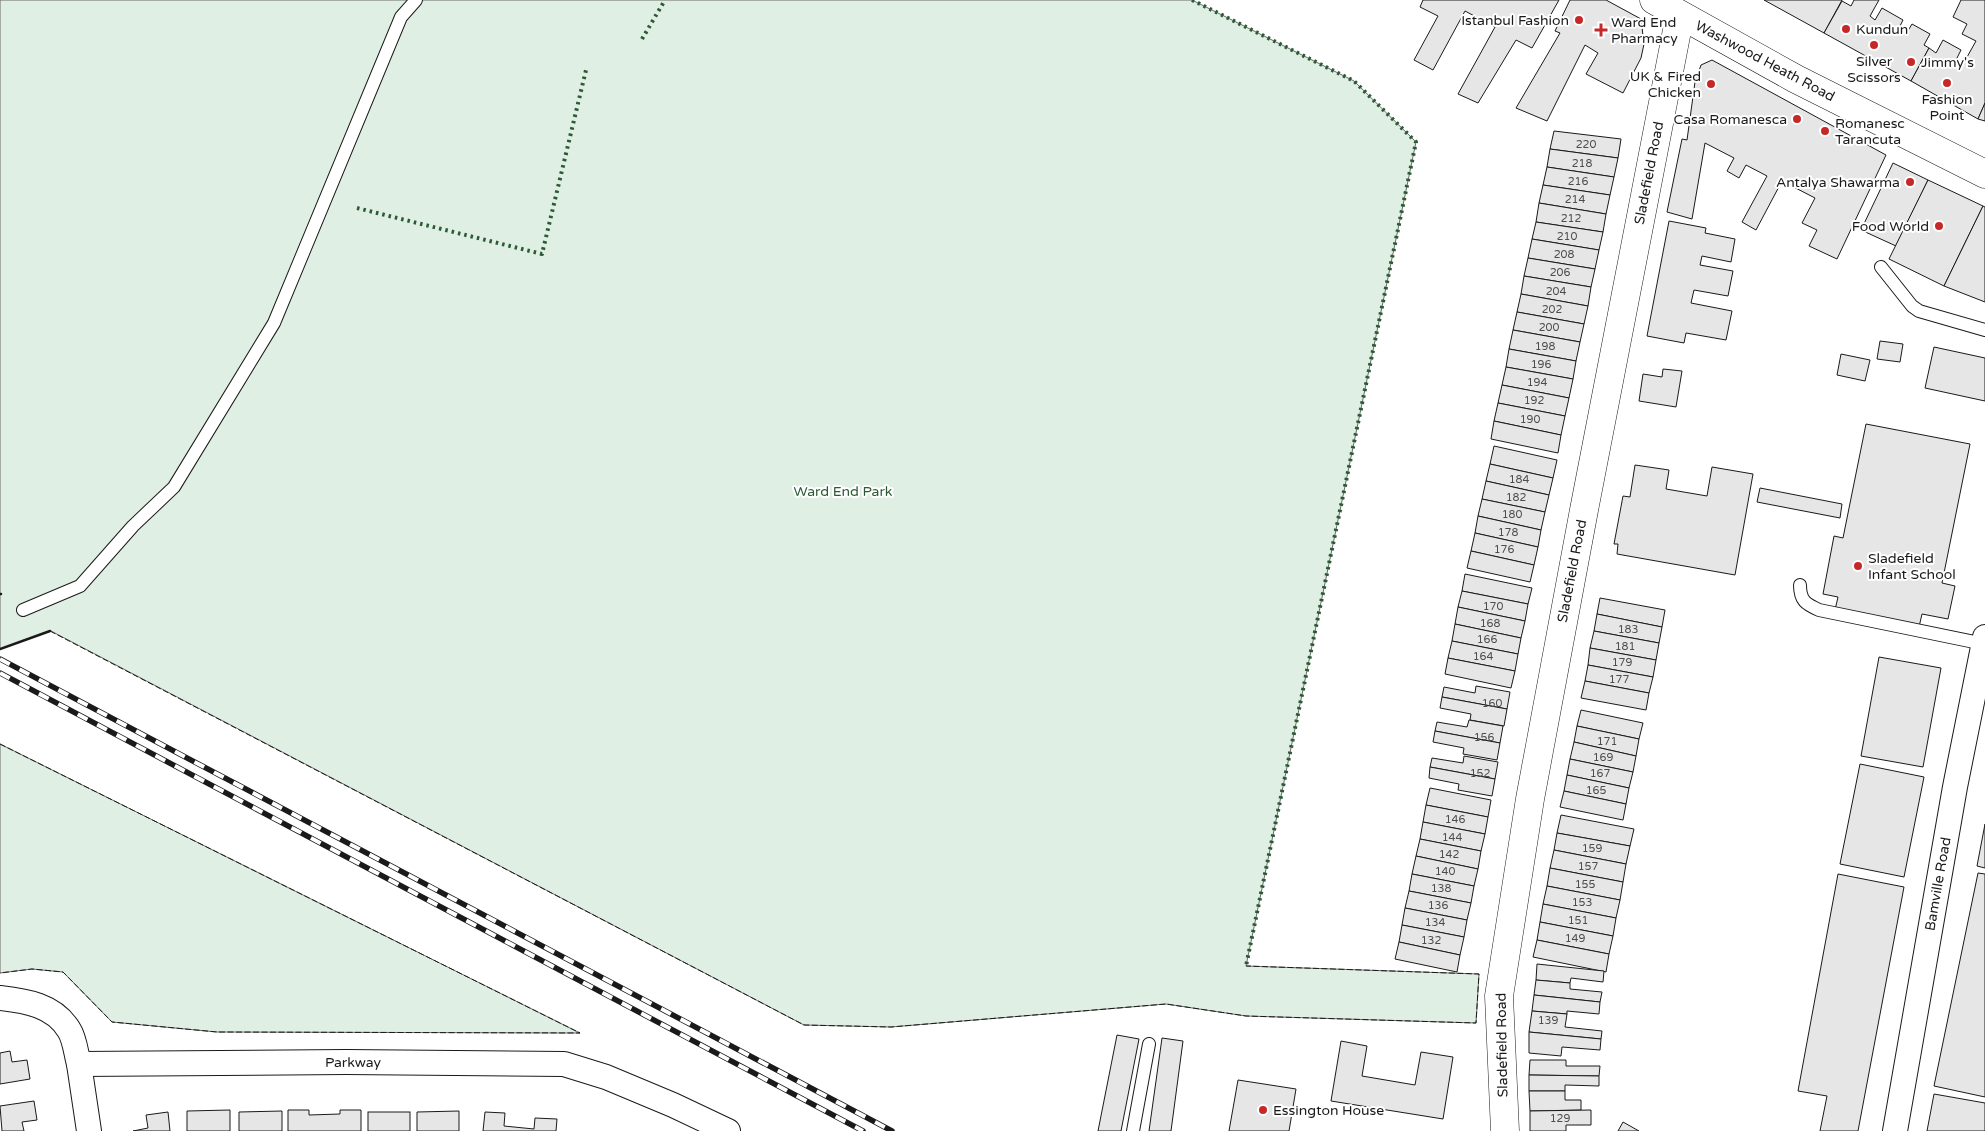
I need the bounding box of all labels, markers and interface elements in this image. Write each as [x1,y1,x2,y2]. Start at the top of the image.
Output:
place label: Istanbul Fashion [1461,12,1569,29]
marker: Istanbul Fashion [1573,14,1585,26]
place label: Ward End Pharmacy [1611,14,1678,47]
street label: Washwood Heath Road [1692,17,1838,105]
place label: Kundun [1856,21,1908,38]
marker: Kundun [1840,23,1852,35]
marker: Ward End Pharmacy [1595,24,1607,36]
marker: Silver Scissors [1868,39,1880,51]
place label: Silver Scissors [1847,53,1901,86]
place label: Jimmy's [1921,54,1974,71]
marker: Jimmy's [1905,56,1917,68]
place label: UK & Fired Chicken [1630,68,1701,101]
marker: Fashion Point [1941,77,1953,89]
marker: UK & Fired Chicken [1705,78,1717,90]
place label: Fashion Point [1921,91,1973,124]
place label: Casa Romanesca [1673,111,1787,128]
marker: Casa Romanesca [1791,113,1803,125]
place label: Romanesc Tarancuta [1835,115,1905,148]
street label: Sladefield Road [1631,120,1667,226]
marker: Romanesc Tarancuta [1819,125,1831,137]
house number: 220 [1576,138,1596,151]
house number: 218 [1572,157,1592,170]
place label: Antalya Shawarma [1776,174,1900,191]
house number: 216 [1568,175,1588,188]
marker: Antalya Shawarma [1904,176,1916,188]
house number: 214 [1565,193,1585,206]
house number: 212 [1561,212,1581,225]
place label: Food World [1852,218,1929,235]
marker: Food World [1933,220,1945,232]
house number: 210 [1557,230,1577,243]
house number: 208 [1554,248,1574,261]
house number: 206 [1550,266,1570,279]
house number: 204 [1546,285,1566,298]
house number: 202 [1542,303,1562,316]
house number: 200 [1539,321,1559,334]
house number: 198 [1535,340,1555,353]
house number: 196 [1531,358,1551,371]
house number: 194 [1527,376,1547,389]
house number: 192 [1524,394,1544,407]
house number: 190 [1520,413,1540,426]
house number: 184 [1509,473,1529,486]
park label: Ward End Park [794,483,893,500]
house number: 182 [1506,491,1526,504]
house number: 180 [1502,508,1522,521]
street label: Sladefield Road [1554,518,1590,624]
house number: 178 [1498,526,1518,539]
house number: 176 [1494,543,1514,556]
place label: Sladefield Infant School [1868,550,1956,583]
marker: Sladefield Infant School [1852,560,1864,572]
house number: 170 [1483,600,1503,613]
house number: 168 [1480,617,1500,630]
house number: 183 [1618,623,1638,636]
house number: 166 [1477,633,1497,646]
house number: 181 [1615,640,1635,653]
house number: 164 [1473,650,1493,663]
house number: 179 [1612,656,1632,669]
house number: 177 [1609,673,1629,686]
house number: 160 [1482,697,1502,710]
house number: 156 [1474,731,1494,744]
house number: 171 [1597,735,1617,748]
house number: 169 [1593,751,1613,764]
house number: 152 [1470,767,1490,780]
house number: 167 [1590,767,1610,780]
house number: 165 [1586,784,1606,797]
house number: 146 [1445,813,1465,826]
house number: 144 [1442,831,1462,844]
street label: Bamville Road [1921,836,1955,932]
house number: 159 [1582,842,1602,855]
house number: 142 [1439,848,1459,861]
house number: 157 [1578,860,1598,873]
house number: 140 [1435,865,1455,878]
house number: 155 [1575,878,1595,891]
house number: 138 [1431,882,1451,895]
house number: 153 [1572,896,1592,909]
house number: 136 [1428,899,1448,912]
house number: 151 [1568,914,1588,927]
house number: 134 [1425,916,1445,929]
house number: 149 [1565,932,1585,945]
house number: 132 [1421,934,1441,947]
street label: Sladefield Road [1493,993,1511,1097]
house number: 139 [1538,1014,1558,1027]
street label: Parkway [325,1054,382,1071]
place label: Essington House [1273,1102,1384,1119]
marker: Essington House [1257,1104,1269,1116]
house number: 129 [1550,1112,1570,1125]

